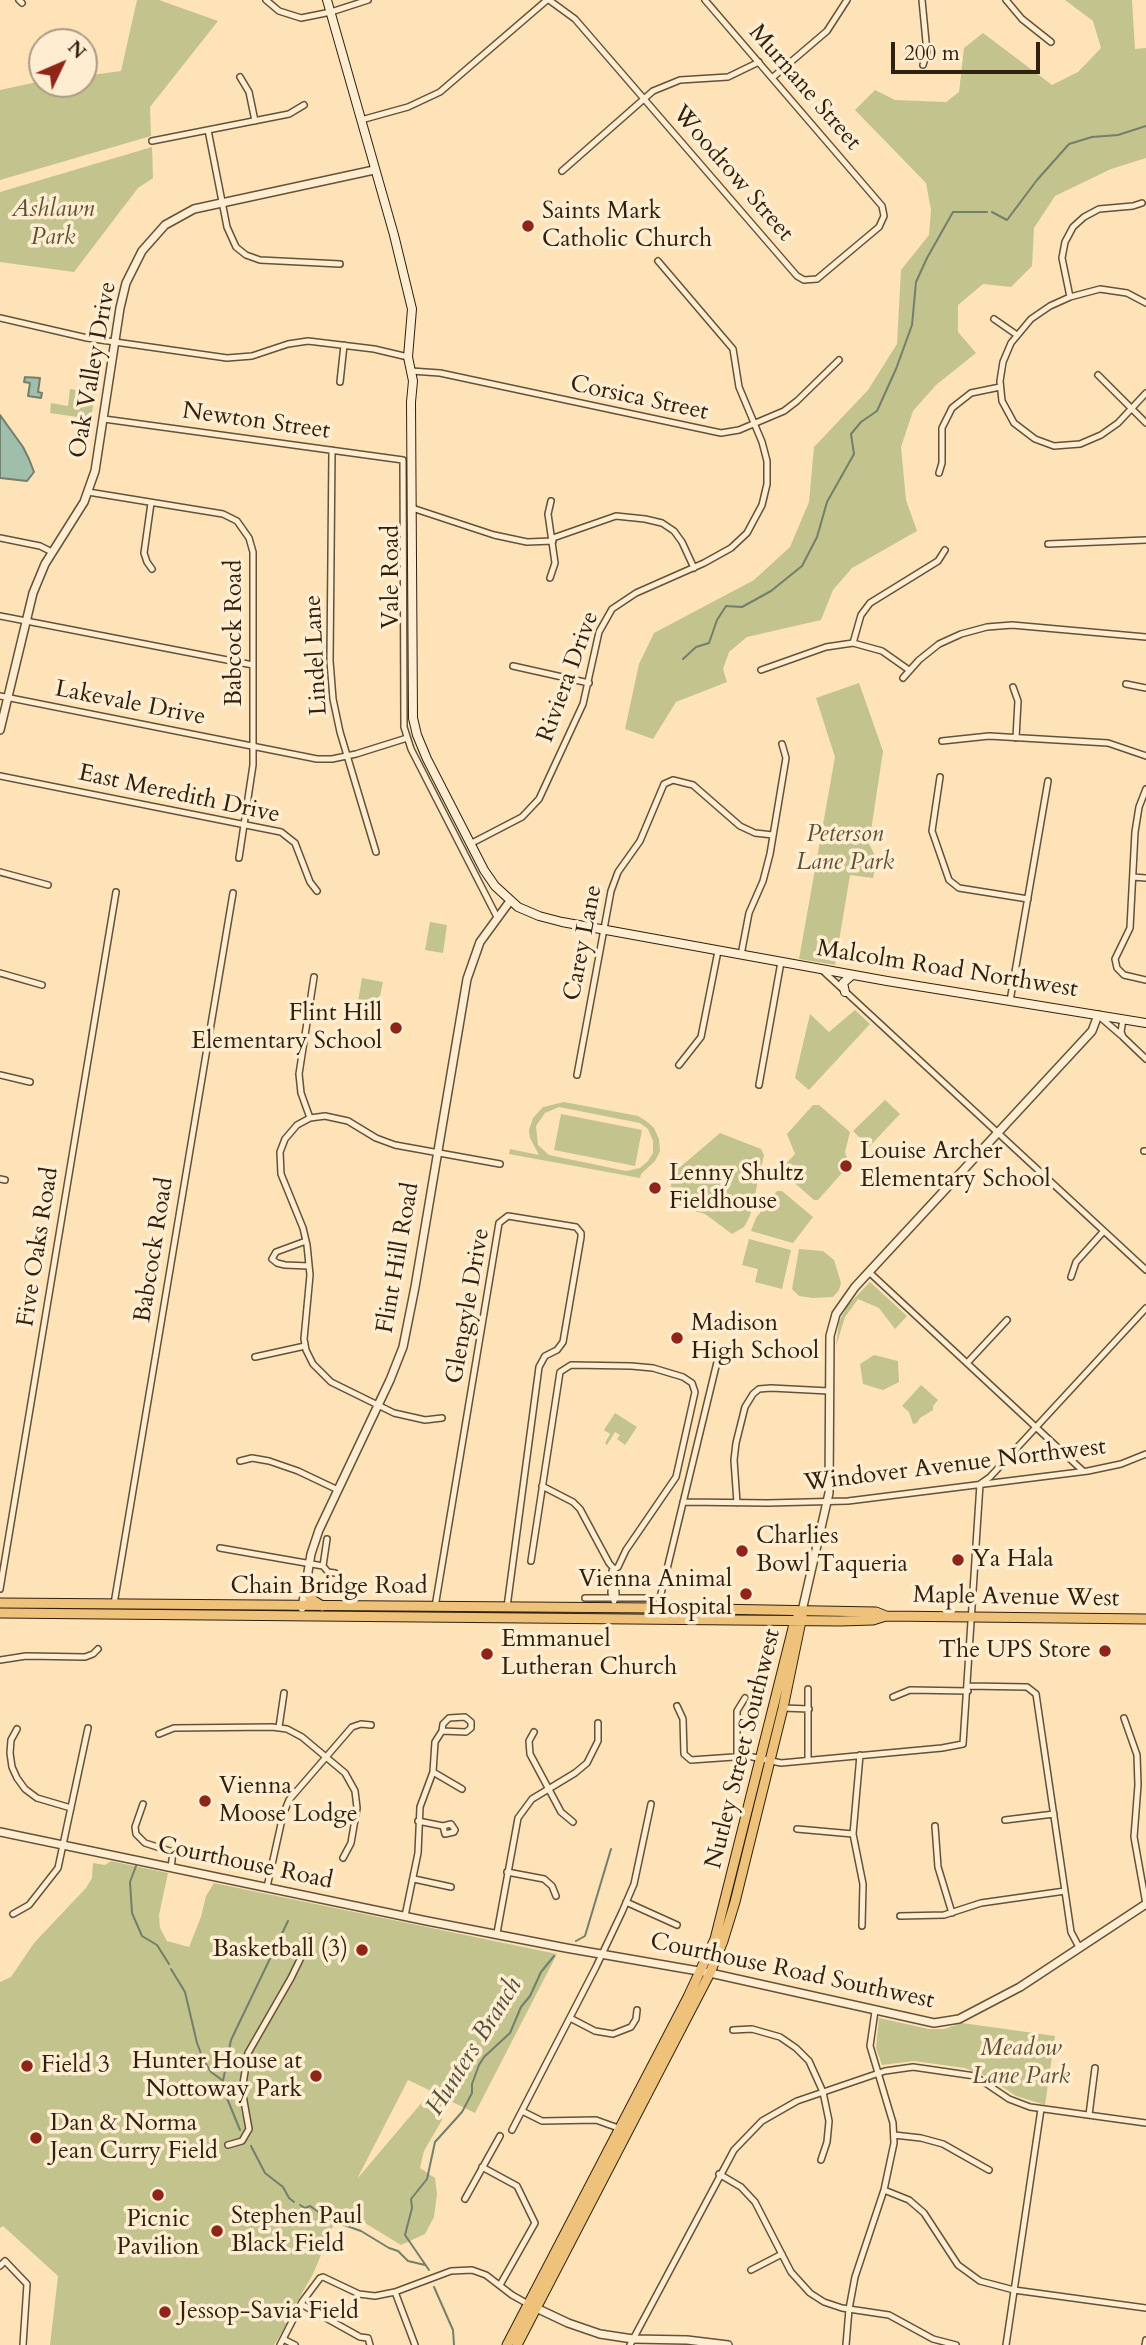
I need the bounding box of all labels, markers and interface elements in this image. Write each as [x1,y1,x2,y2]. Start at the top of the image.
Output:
street label: Murnane Street [742,19,866,157]
north arrow [28,28,98,98]
scale bar [894,28,1043,72]
text: N [62,35,92,65]
text: 200 m [904,39,960,68]
street label: Woodrow Street [665,100,799,248]
park label: Ashlawn Park [12,196,94,252]
place label: Saints Mark Catholic Church [542,198,712,254]
marker: Saints Mark Catholic Church [520,218,536,234]
street label: Oak Valley Drive [64,280,124,460]
street label: Corsica Street [567,370,711,428]
street label: Newton Street [180,397,332,447]
street label: Vale Road [378,525,406,629]
street label: Babcock Road [221,560,249,706]
street label: Lindel Lane [299,594,335,716]
street label: Riviera Drive [532,608,606,746]
street label: Lakevale Drive [52,675,208,733]
street label: East Meredith Drive [76,760,282,830]
park label: Peterson Lane Park [796,821,894,877]
street label: Carey Lane [559,883,609,1003]
street label: Malcolm Road Northwest [814,935,1080,1005]
place label: Flint Hill Elementary School [191,1000,382,1056]
marker: Flint Hill Elementary School [388,1020,404,1036]
place label: Louise Archer Elementary School [860,1138,1051,1194]
marker: Louise Archer Elementary School [838,1158,854,1174]
place label: Lenny Shultz Fieldhouse [669,1160,804,1216]
street label: Five Oaks Road [12,1165,66,1329]
street label: Babcock Road [129,1175,181,1325]
street label: Flint Hill Road [372,1180,426,1336]
marker: Lenny Shultz Fieldhouse [647,1180,663,1196]
street label: Glengyle Drive [441,1226,497,1386]
place label: Madison High School [691,1310,819,1366]
marker: Madison High School [669,1330,685,1346]
street label: Windover Avenue Northwest [802,1433,1108,1499]
place label: Charlies Bowl Taqueria [756,1523,908,1579]
marker: Charlies Bowl Taqueria [734,1543,750,1559]
place label: Ya Hala [972,1546,1054,1574]
marker: Ya Hala [950,1552,966,1568]
place label: Vienna Animal Hospital [578,1566,732,1622]
street label: Chain Bridge Road [231,1573,427,1601]
street label: Maple Avenue West [913,1582,1119,1614]
marker: Vienna Animal Hospital [738,1586,754,1602]
place label: Emmanuel Lutheran Church [501,1626,677,1682]
street label: Nutley Street Southwest [700,1626,788,1872]
place label: The UPS Store [938,1637,1091,1665]
marker: The UPS Store [1097,1643,1113,1659]
marker: Emmanuel Lutheran Church [479,1646,495,1662]
place label: Vienna Moose Lodge [219,1773,358,1829]
marker: Vienna Moose Lodge [197,1793,213,1809]
street label: Courthouse Road [155,1831,335,1897]
street label: Courthouse Road Southwest [647,1928,937,2016]
place label: Basketball (3) [213,1936,348,1964]
marker: Basketball (3) [354,1942,370,1958]
water label: Hunters Branch [420,1972,530,2122]
park label: Meadow Lane Park [972,2035,1070,2091]
place label: Hunter House at Nottoway Park [132,2048,302,2104]
place label: Field 3 [41,2052,110,2080]
marker: Field 3 [19,2058,35,2074]
marker: Hunter House at Nottoway Park [308,2068,324,2084]
place label: Dan & Norma Jean Curry Field [50,2110,218,2166]
marker: Dan & Norma Jean Curry Field [28,2130,44,2146]
marker: Picnic Pavilion [150,2187,166,2203]
place label: Stephen Paul Black Field [231,2203,362,2259]
place label: Picnic Pavilion [117,2206,199,2262]
marker: Stephen Paul Black Field [209,2223,225,2239]
place label: Jessop-Savia Field [179,2298,359,2326]
marker: Jessop-Savia Field [157,2304,173,2320]

